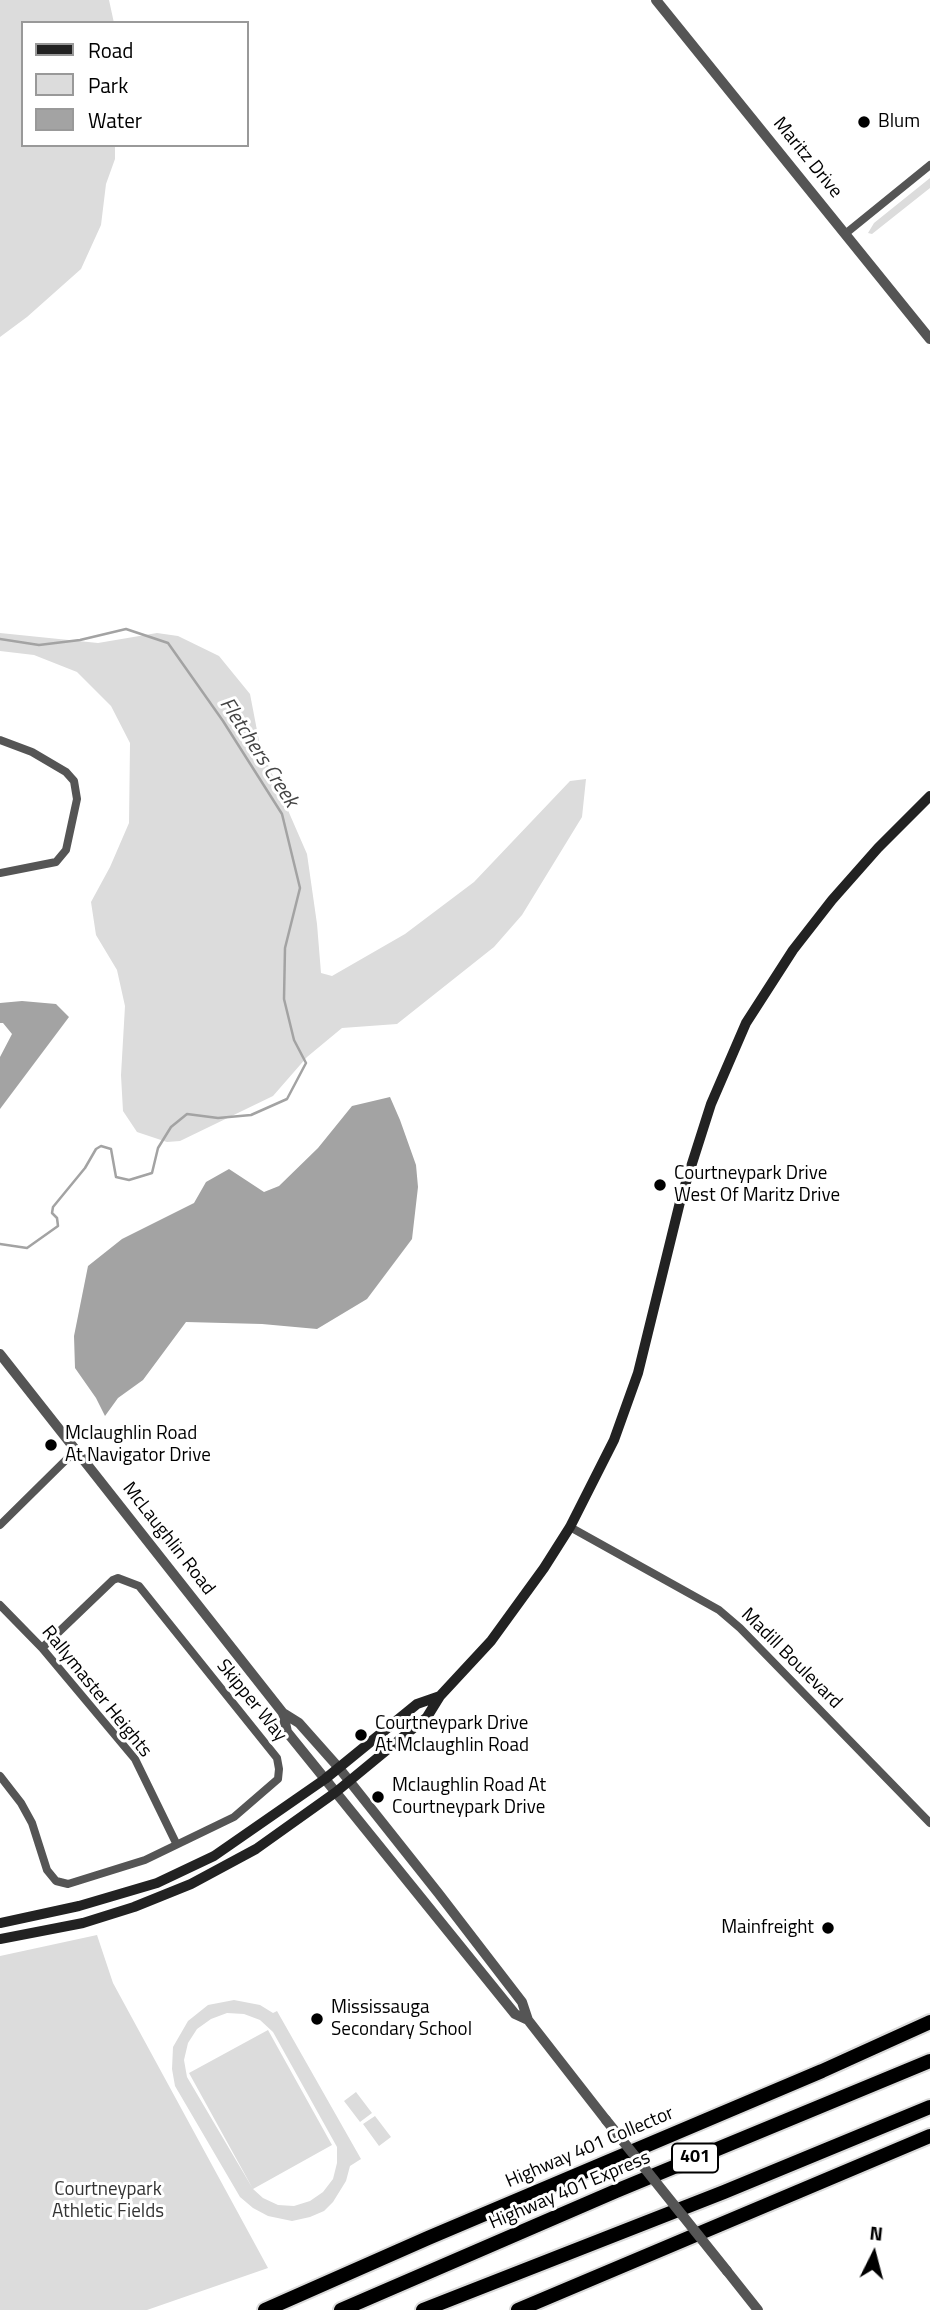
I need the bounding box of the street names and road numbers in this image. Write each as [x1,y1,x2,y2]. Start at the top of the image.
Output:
street label: Maritz Drive [768,113,846,203]
street label: McLaughlin Road [117,1478,219,1600]
street label: Madill Boulevard [736,1604,846,1714]
street label: Rallymaster Heights [36,1622,156,1762]
street label: Skipper Way [211,1655,291,1747]
street label: Highway 401 Collector [503,2102,677,2194]
road number: 401 [672,2144,718,2172]
street label: Highway 401 Express [486,2147,654,2235]

